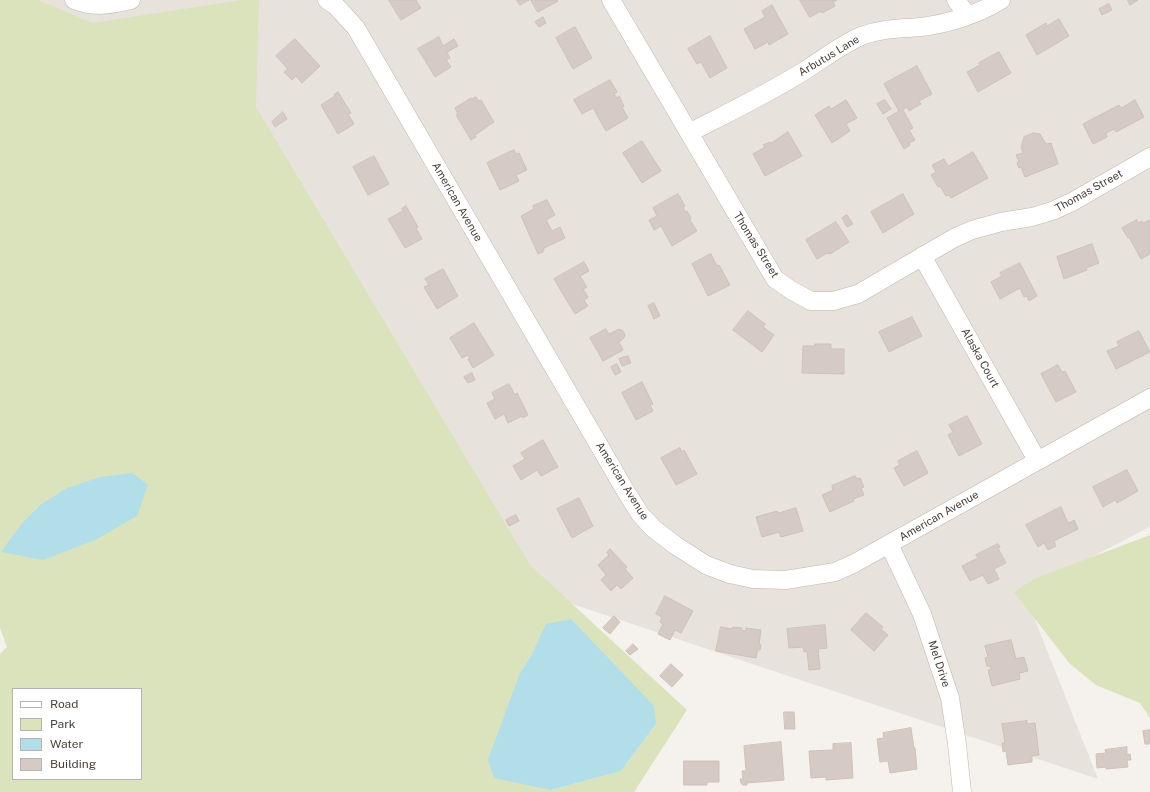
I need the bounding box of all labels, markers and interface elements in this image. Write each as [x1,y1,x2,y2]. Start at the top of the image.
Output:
street label: Arbutus Lane [796,33,862,79]
street label: American Avenue [429,160,485,244]
street label: Thomas Street [1053,167,1125,215]
street label: Thomas Street [731,210,781,280]
street label: Alaska Court [958,326,1002,390]
street label: American Avenue [593,440,651,522]
street label: American Avenue [897,488,981,544]
street label: Mel Drive [925,639,953,689]
legend [12,688,142,780]
text: Road [50,697,78,711]
text: Park [50,717,76,731]
text: Water [50,737,83,751]
text: Building [50,757,96,771]

